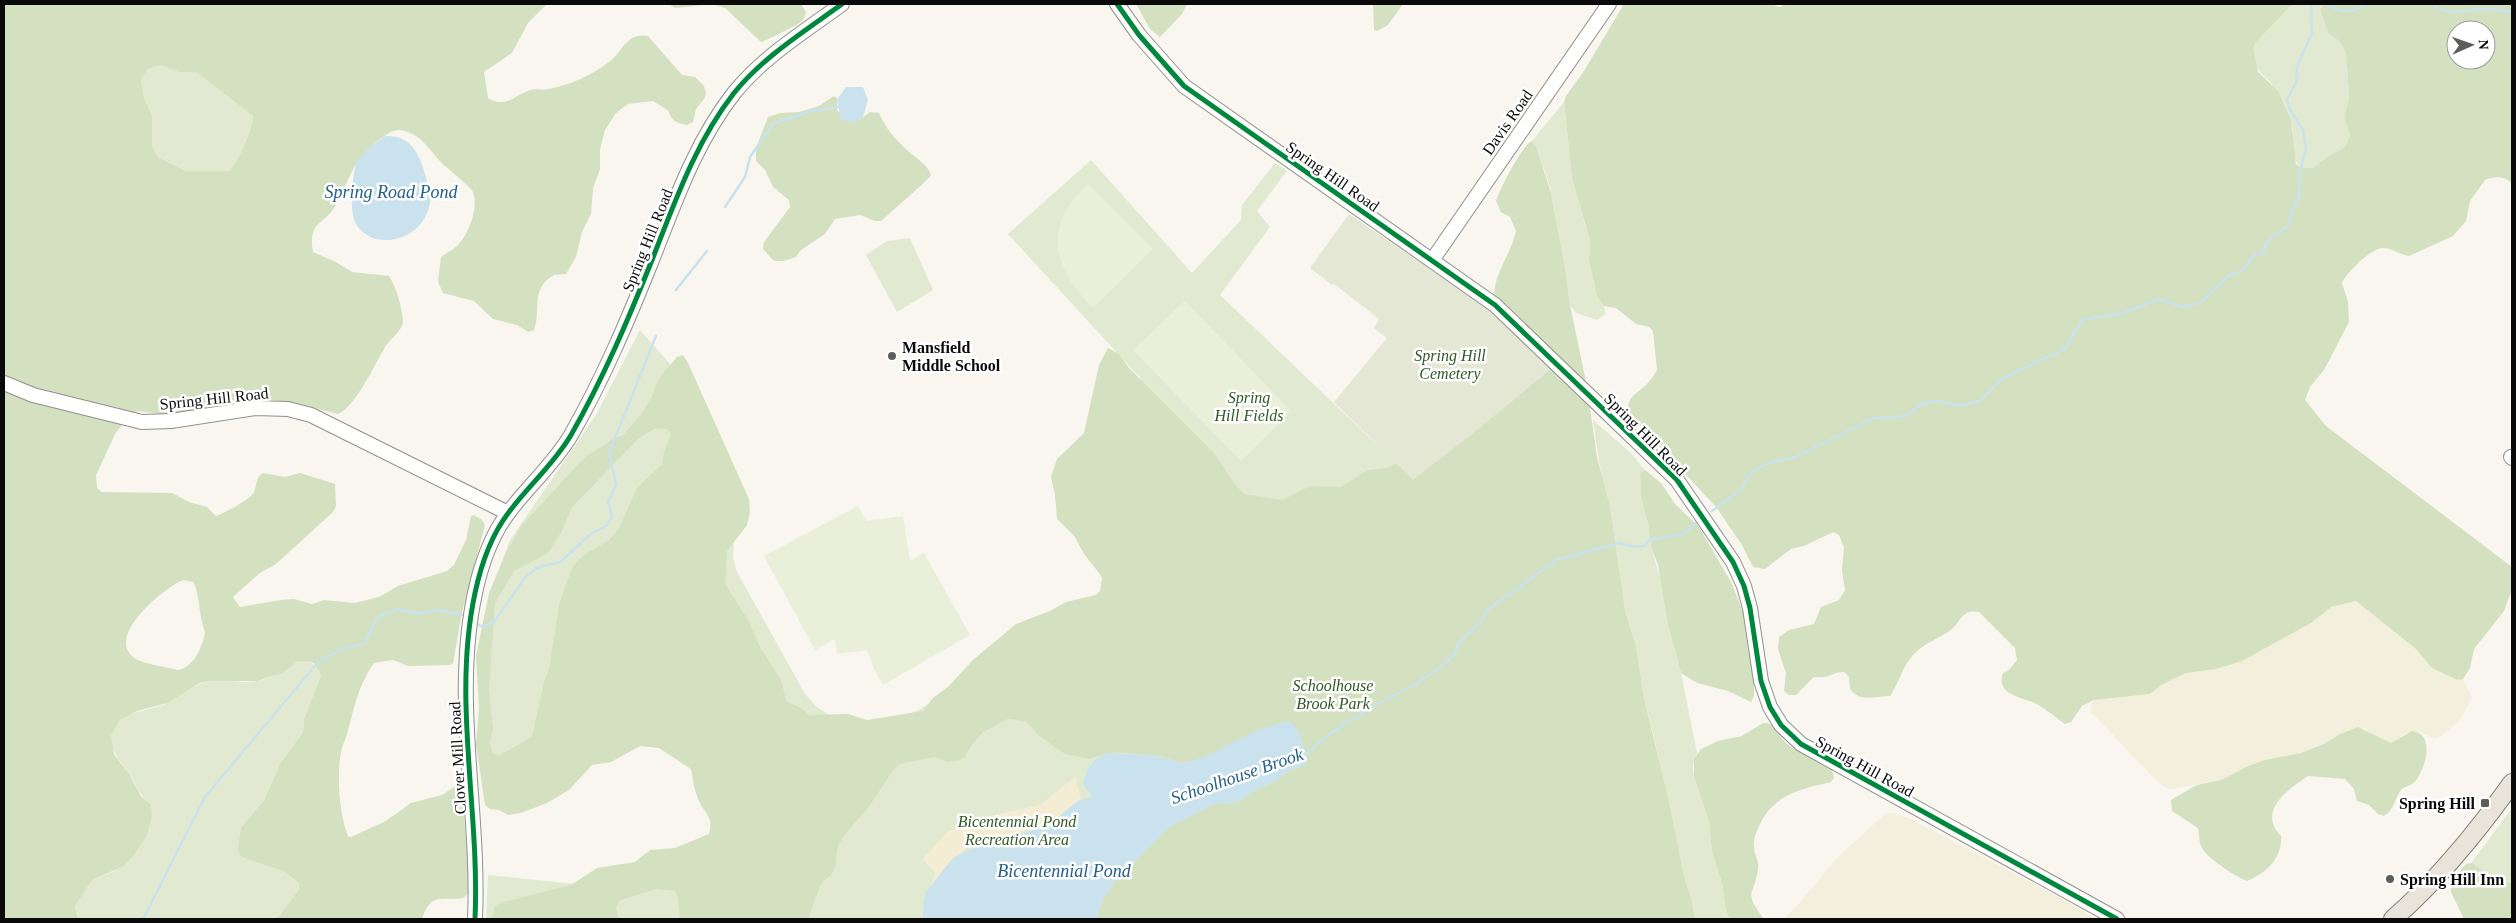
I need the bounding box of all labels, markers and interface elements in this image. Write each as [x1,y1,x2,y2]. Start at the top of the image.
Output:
north arrow [2446,20,2496,70]
text: N [2476,39,2491,50]
street label: Davis Road [1479,87,1536,158]
street label: Spring Hill Road [1282,138,1382,216]
water label: Spring Road Pond [325,182,458,202]
street label: Spring Hill Road [619,186,677,294]
place label: Mansfield Middle School [902,339,1001,374]
park label: Spring Hill Cemetery [1414,347,1486,383]
marker: Mansfield Middle School [886,350,898,362]
street label: Spring Hill Road [159,384,269,414]
park label: Spring Hill Fields [1214,389,1283,424]
street label: Spring Hill Road [1600,390,1690,480]
park label: Schoolhouse Brook Park [1293,677,1373,712]
street label: Clover Mill Road [446,701,469,815]
street label: Spring Hill Road [1812,732,1917,801]
water label: Schoolhouse Brook [1168,744,1307,808]
place label: Spring Hill [2399,795,2476,813]
marker: Spring Hill [2479,797,2491,809]
park label: Bicentennial Pond Recreation Area [958,813,1077,848]
water label: Bicentennial Pond [997,861,1132,881]
place label: Spring Hill Inn [2400,871,2504,889]
marker: Spring Hill Inn [2384,873,2396,885]

